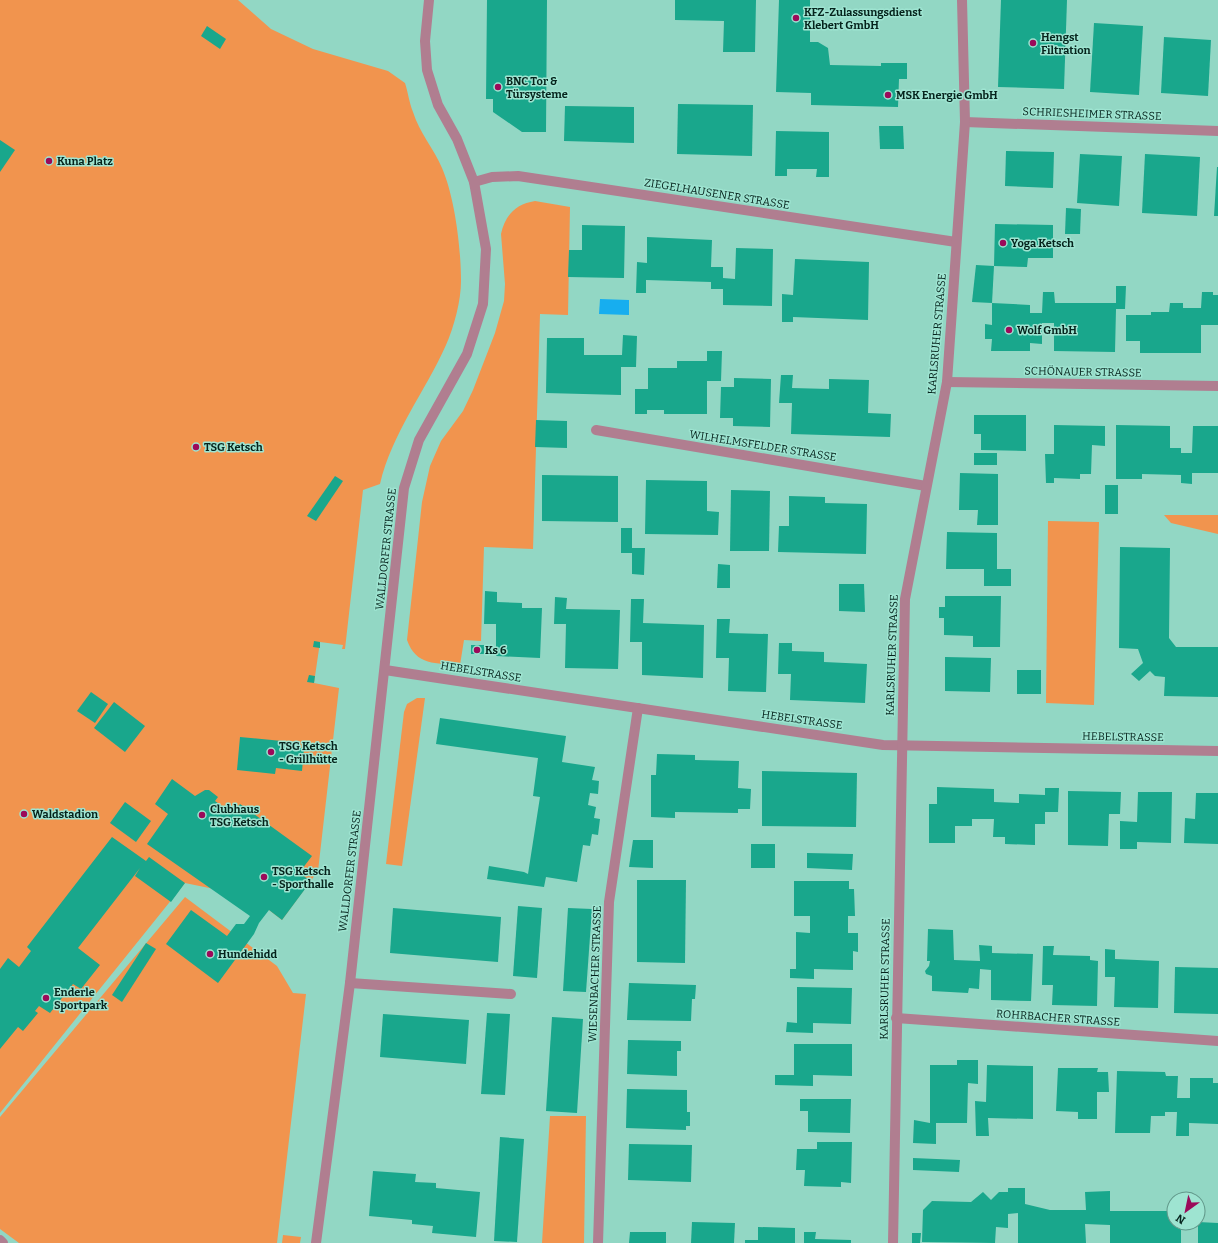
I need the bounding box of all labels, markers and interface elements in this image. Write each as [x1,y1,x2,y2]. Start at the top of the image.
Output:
place label: KFZ-Zulassungsdienst Klebert GmbH [804,6,923,32]
marker: KFZ-Zulassungsdienst Klebert GmbH [791,13,801,23]
place label: Hengst Filtration [1041,31,1091,57]
marker: Hengst Filtration [1028,38,1038,48]
place label: BNC Tor & Türsysteme [506,75,568,101]
marker: BNC Tor & Türsysteme [493,82,503,92]
place label: MSK Energie GmbH [896,89,998,102]
marker: MSK Energie GmbH [883,90,893,100]
street label: SCHRIESHEIMER STRASSE [1022,105,1162,123]
place label: Kuna Platz [57,155,113,168]
marker: Kuna Platz [44,156,54,166]
street label: ZIEGELHAUSENER STRASSE [643,176,791,212]
place label: Yoga Ketsch [1011,237,1074,250]
marker: Yoga Ketsch [998,238,1008,248]
street label: KARLSRUHER STRASSE [925,273,949,395]
place label: Wolf GmbH [1017,324,1077,337]
marker: Wolf GmbH [1004,325,1014,335]
street label: SCHÖNAUER STRASSE [1024,364,1142,380]
street label: WILHELMSFELDER STRASSE [689,428,838,464]
place label: TSG Ketsch [204,441,263,454]
marker: TSG Ketsch [191,442,201,452]
street label: WALLDORFER STRASSE [373,487,399,611]
street label: KARLSRUHER STRASSE [883,594,901,716]
place label: Ks 6 [485,644,507,657]
marker: Ks 6 [472,645,482,655]
street label: HEBELSTRASSE [440,659,523,685]
street label: HEBELSTRASSE [761,708,844,732]
street label: HEBELSTRASSE [1082,730,1164,744]
place label: TSG Ketsch - Grillhütte [279,740,338,766]
marker: TSG Ketsch - Grillhütte [266,747,276,757]
place label: Clubhaus TSG Ketsch [210,803,269,829]
place label: Waldstadion [32,808,98,821]
marker: Waldstadion [19,809,29,819]
street label: WALLDORFER STRASSE [336,809,364,933]
marker: Clubhaus TSG Ketsch [197,810,207,820]
place label: TSG Ketsch - Sporthalle [272,865,334,891]
marker: TSG Ketsch - Sporthalle [259,872,269,882]
street label: WIESENBACHER STRASSE [586,905,604,1043]
street label: KARLSRUHER STRASSE [877,918,893,1040]
place label: Hundehidd [218,948,277,961]
marker: Hundehidd [205,949,215,959]
place label: Enderle Sportpark [54,986,108,1012]
marker: Enderle Sportpark [41,993,51,1003]
street label: ROHRBACHER STRASSE [995,1007,1121,1029]
north arrow [1166,1191,1206,1231]
text: N [1173,1211,1188,1227]

